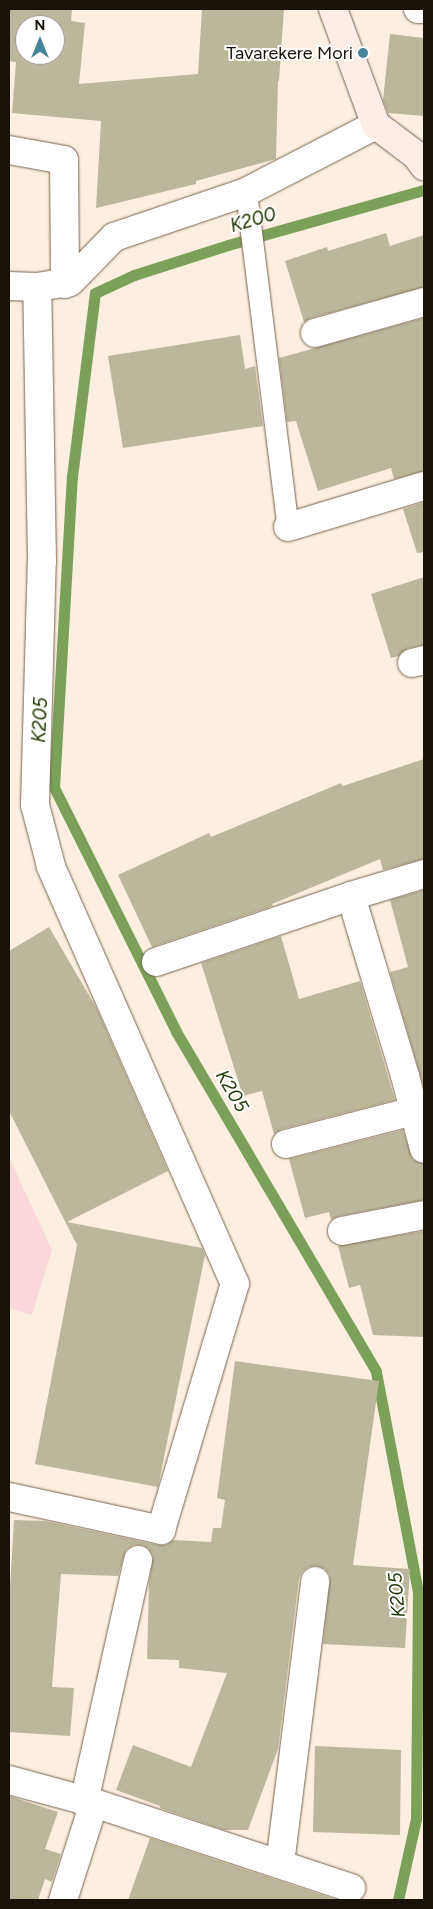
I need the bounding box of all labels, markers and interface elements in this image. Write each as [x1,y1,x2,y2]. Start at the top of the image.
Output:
north arrow [15,15,65,65]
text: N [35,17,45,34]
place label: Tavarekere Mori [226,42,353,64]
marker: Tavarekere Mori [357,47,369,59]
water label: K200 [227,203,279,237]
water label: K205 [27,697,53,743]
water label: K205 [211,1066,253,1116]
water label: K205 [384,1571,410,1619]

